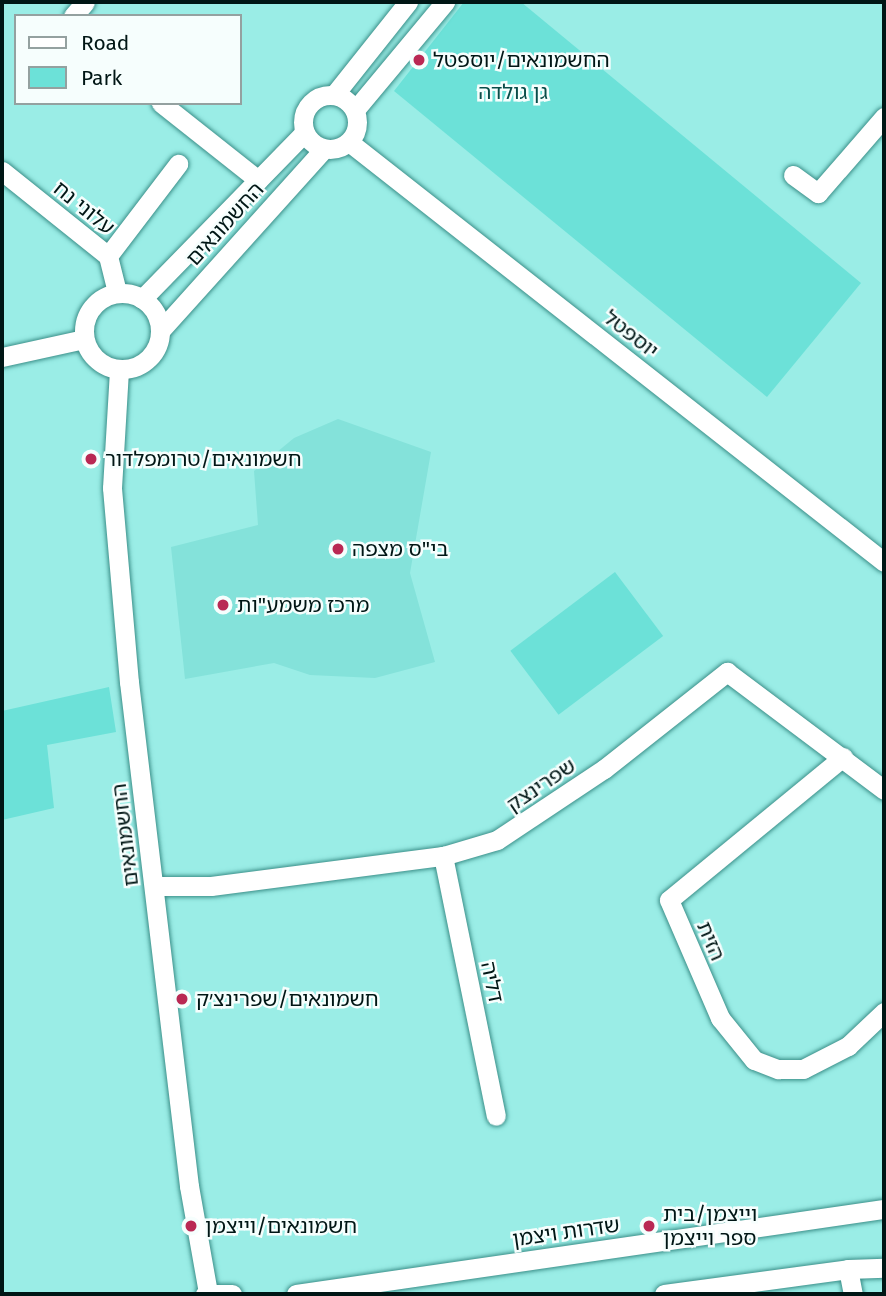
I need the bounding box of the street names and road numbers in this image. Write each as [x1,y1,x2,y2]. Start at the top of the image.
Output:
street label: עלוני נח [48,176,120,240]
street label: החשמונאים [181,177,269,271]
street label: יוספטל [599,305,663,363]
street label: שפרינצק [502,753,580,817]
street label: החשמונאים [106,782,144,888]
street label: הזית [692,918,730,964]
street label: דליה [475,959,509,1005]
street label: שדרות ויצמן [511,1212,621,1252]

